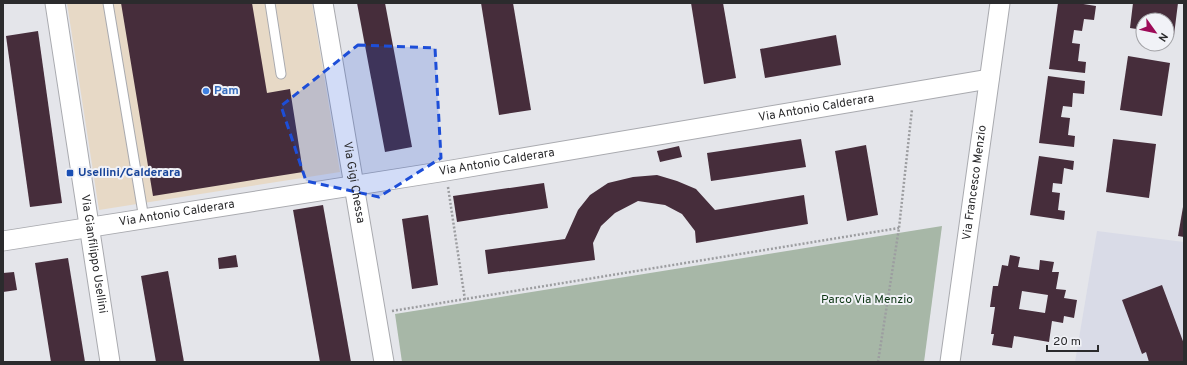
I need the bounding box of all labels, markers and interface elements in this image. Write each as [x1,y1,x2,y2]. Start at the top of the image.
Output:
north arrow [1135,12,1175,52]
text: N [1155,30,1171,44]
place label: Pam [214,83,239,99]
marker: Pam [201,86,211,96]
street label: Via Antonio Calderara [757,91,875,126]
street label: Via Francesco Menzio [959,124,991,241]
street label: Via Gigi Chessa [339,140,368,224]
street label: Via Antonio Calderara [438,145,556,180]
place label: Usellini/Calderara [78,165,180,181]
marker: Usellini/Calderara [65,168,75,178]
street label: Via Gianfilippo Usellini [76,193,110,315]
street label: Via Antonio Calderara [118,197,236,231]
park label: Parco Via Menzio [821,292,913,308]
scale bar [1047,327,1098,353]
text: 20 m [1053,334,1081,350]

